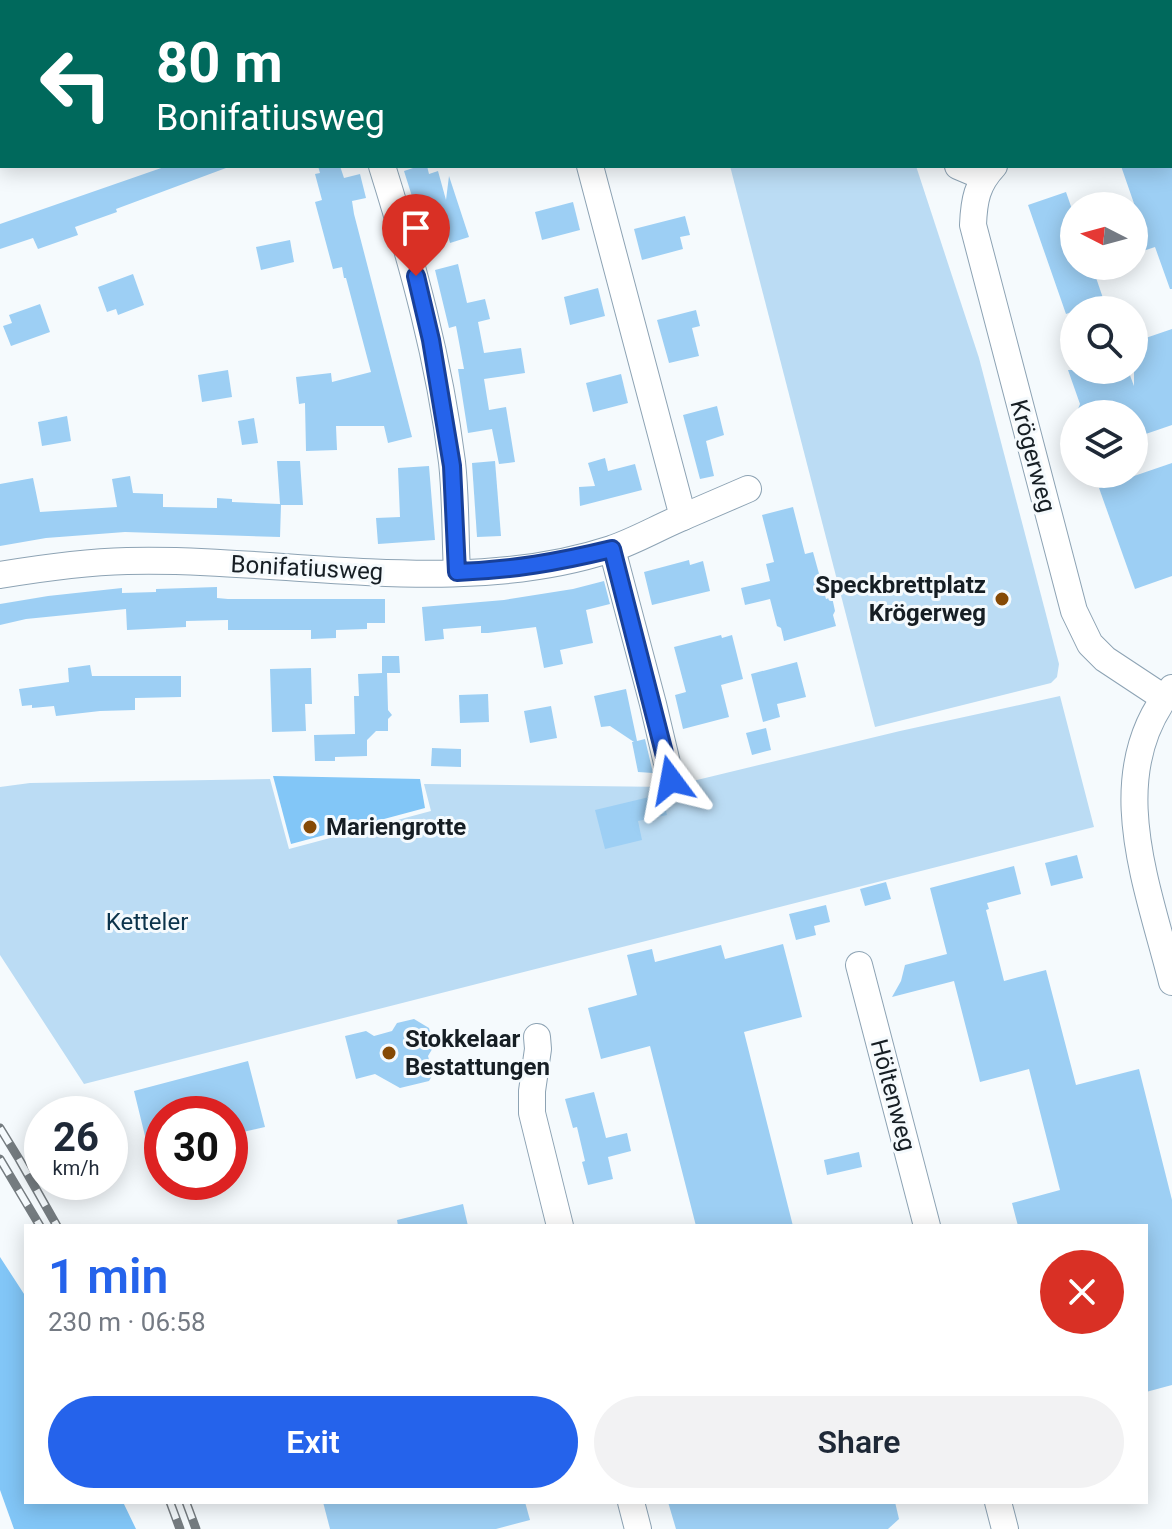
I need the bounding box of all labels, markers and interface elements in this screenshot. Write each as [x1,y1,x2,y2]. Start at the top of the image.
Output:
text: 80 m [156,30,283,96]
icon: left [24,32,128,136]
text: Bonifatiusweg [156,97,385,139]
north arrow [1060,192,1148,280]
map controls [1060,192,1148,488]
pin [382,194,450,276]
icon: arrive [394,206,438,250]
button: search [1060,296,1148,384]
street label: Krögerweg [1005,397,1061,515]
button: layers [1060,400,1148,488]
street label: Bonifatiusweg [230,550,384,586]
place label: Speckbrettplatz Krögerweg [815,571,986,627]
marker: Speckbrettplatz Krögerweg [993,590,1011,608]
position arrow [629,738,713,822]
place label: Mariengrotte [326,813,466,841]
marker: Mariengrotte [301,818,319,836]
park label: Ketteler [106,908,188,936]
place label: Stokkelaar Bestattungen [405,1025,550,1081]
street label: Höltenweg [865,1036,921,1154]
marker: Stokkelaar Bestattungen [380,1044,398,1062]
speed limit sign: 30 [144,1096,248,1200]
text: 26 [53,1114,99,1161]
text: km/h [53,1156,99,1180]
text: 1 min [48,1248,168,1305]
button: close [1040,1250,1124,1334]
text: 230 m · 06:58 [48,1307,206,1337]
button: Exit [48,1396,578,1488]
button: Share [594,1396,1124,1488]

